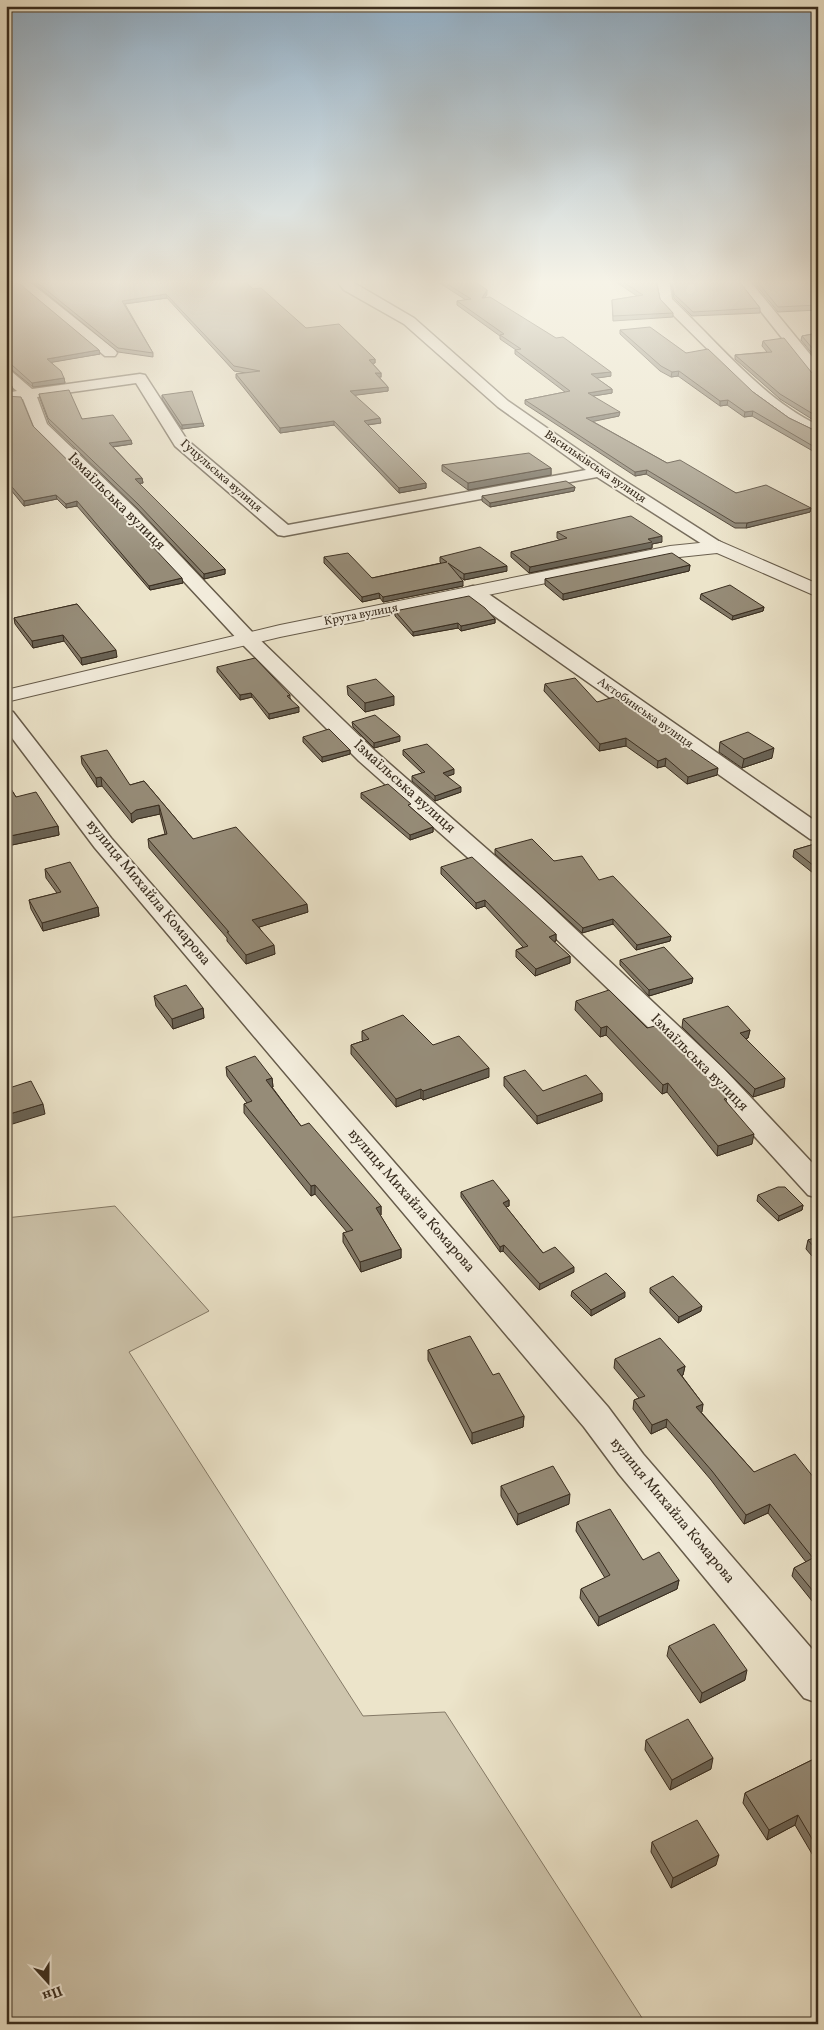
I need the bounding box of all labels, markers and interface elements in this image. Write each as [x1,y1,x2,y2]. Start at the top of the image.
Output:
street label: Васильківська вулиця [541,427,649,507]
street label: Гуцульська вулиця [177,436,265,516]
street label: Ізмаїльська вулиця [62,448,170,556]
street label: Крута вулиця [323,600,399,630]
street label: Актобинська вулиця [594,674,696,752]
street label: Ізмаїльська вулиця [348,735,460,839]
street label: вулиця Михайла Комарова [81,816,215,970]
street label: Ізмаїльська вулиця [645,1009,753,1117]
street label: вулиця Михайла Комарова [343,1124,479,1278]
street label: вулиця Михайла Комарова [605,1434,739,1588]
north arrow [22,1958,72,2008]
text: Пн [39,1980,65,2005]

